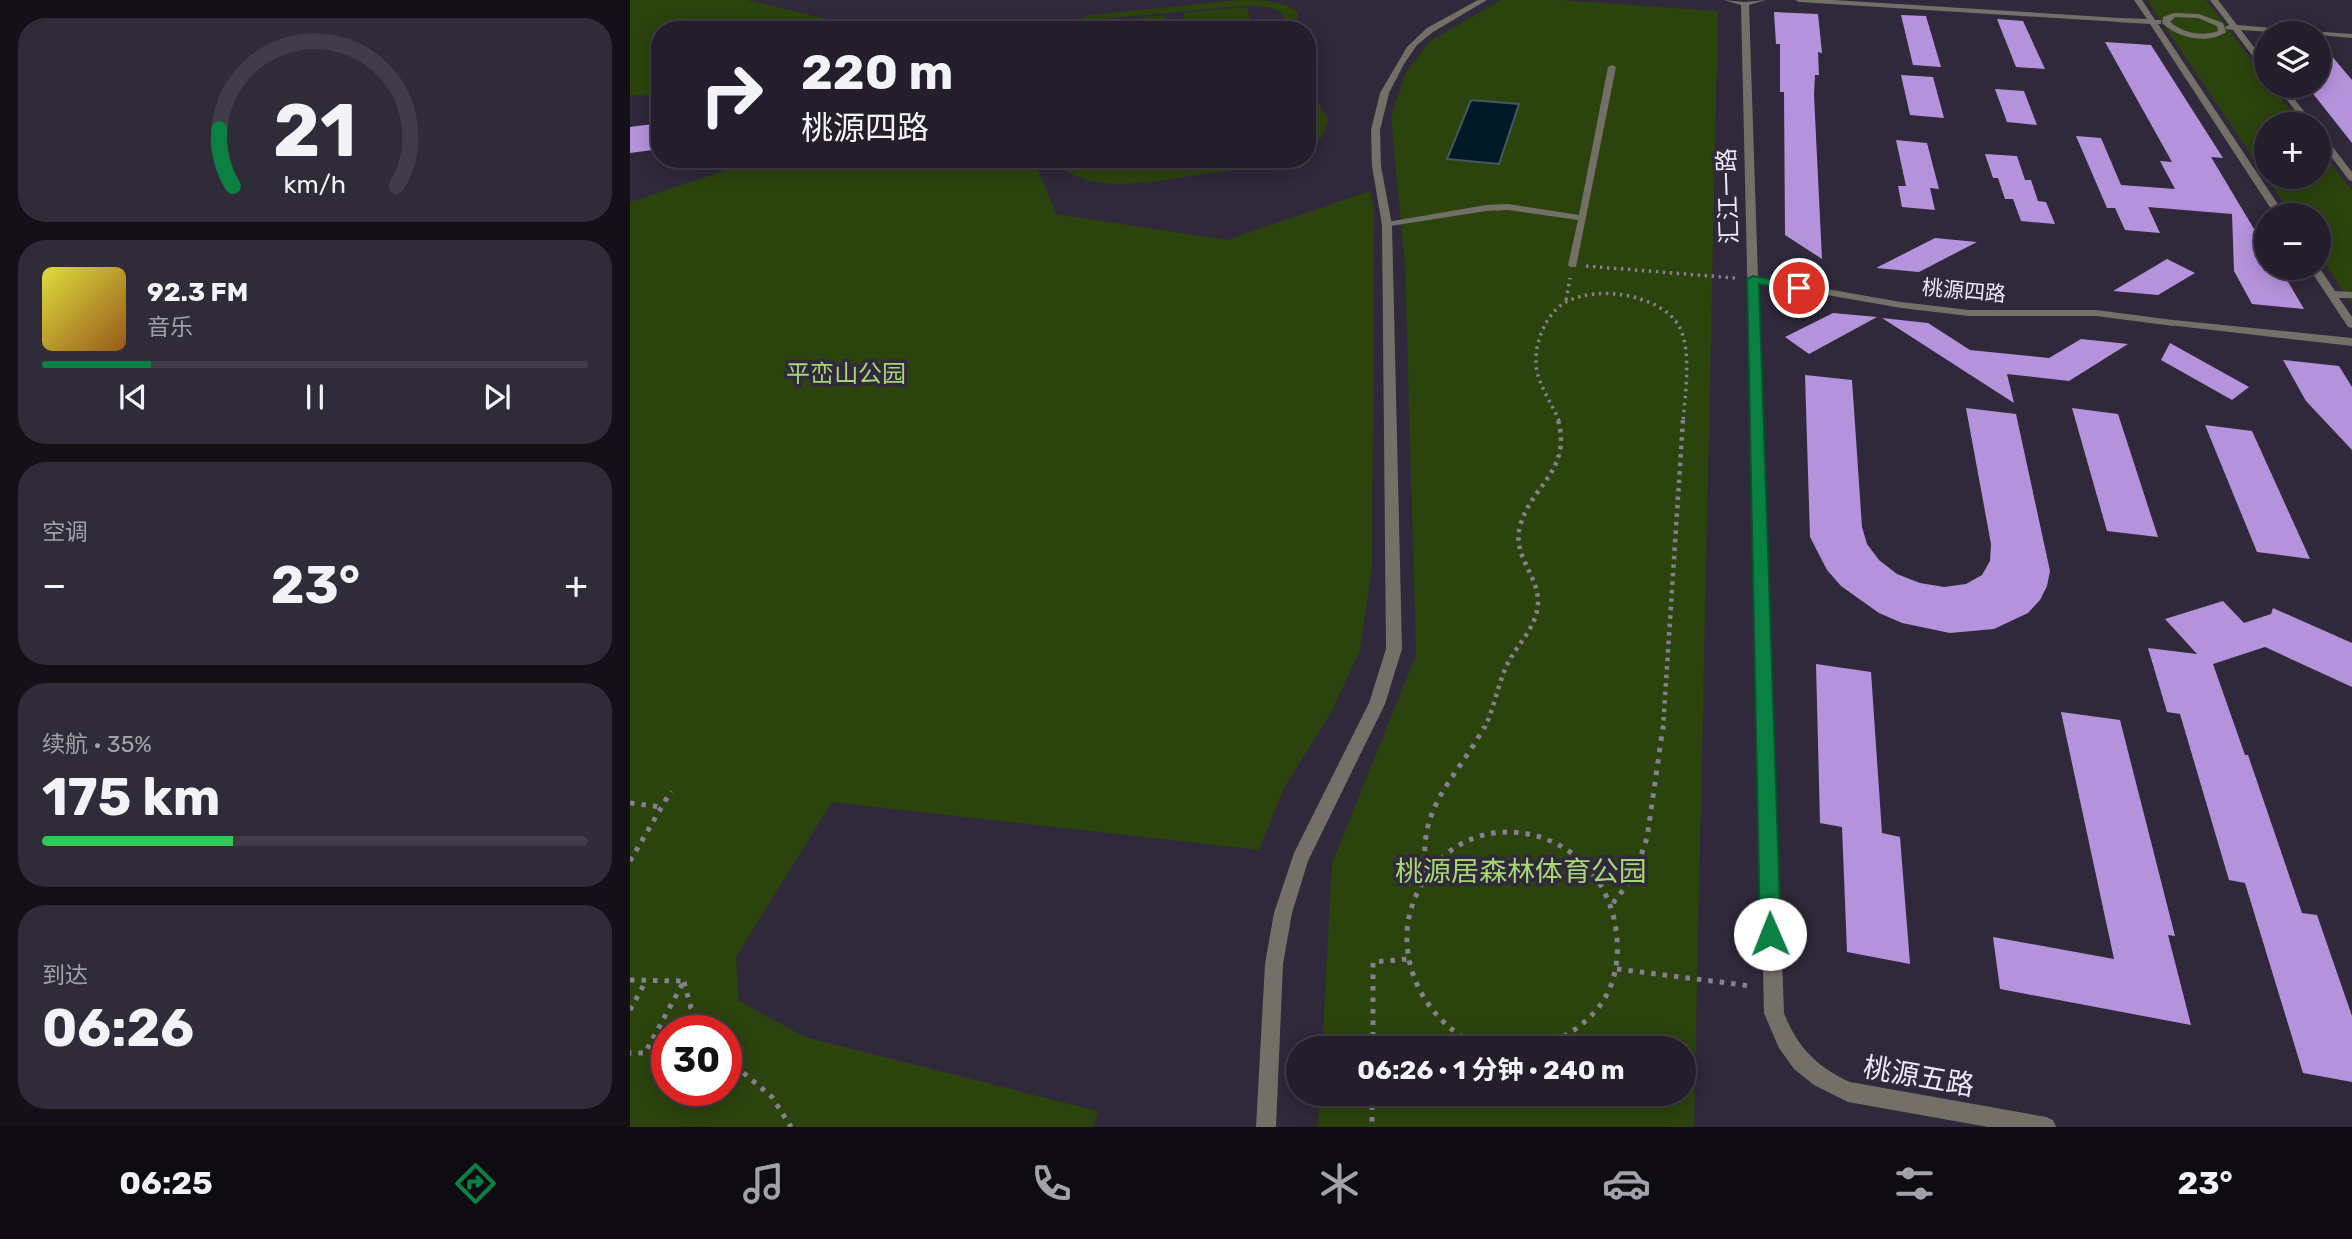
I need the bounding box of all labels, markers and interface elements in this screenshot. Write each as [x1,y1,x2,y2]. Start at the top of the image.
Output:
map controls [2254,21,2331,280]
button: layers [2254,21,2331,98]
text: 220 m [801,43,953,101]
icon: right [686,49,777,140]
text: 21 [273,88,357,174]
text: 桃源四路 [801,109,929,147]
button: + [2254,112,2331,189]
street label: 汇江一路 [1712,148,1744,244]
text: km/h [284,170,346,199]
button: − [2254,203,2331,280]
pin [1769,258,1829,318]
icon: arrive [1780,269,1818,307]
street label: 桃源四路 [1921,274,2007,307]
text: 92.3 FM [147,277,248,308]
text: 音乐 [147,313,193,341]
park label: 平峦山公园 [786,360,906,388]
icon: previous [114,378,152,416]
icon: pause [296,378,334,416]
icon: next [478,378,516,416]
text: 空调 [42,518,88,546]
text: 23° [271,554,360,616]
text: − [42,562,67,608]
text: + [564,562,588,608]
text: 续航 · 35% [42,730,152,758]
text: 175 km [42,766,220,828]
park label: 桃源居森林体育公园 [1395,855,1647,888]
position arrow [1733,897,1807,971]
text: 到达 [42,961,88,989]
text: 06:26 [42,997,194,1059]
speed limit sign: 30 [651,1015,742,1106]
street label: 桃源五路 [1861,1051,1977,1102]
text: 06:26 · 1 分钟 · 240 m [1357,1055,1625,1086]
icon: directions [451,1159,500,1208]
icon: music [739,1159,788,1208]
icon: phone [1027,1159,1076,1208]
icon: climate [1315,1159,1364,1208]
icon: car [1602,1159,1651,1208]
icon: filters [1890,1159,1939,1208]
text: 06:25 [119,1164,213,1202]
text: 23° [2178,1164,2233,1202]

